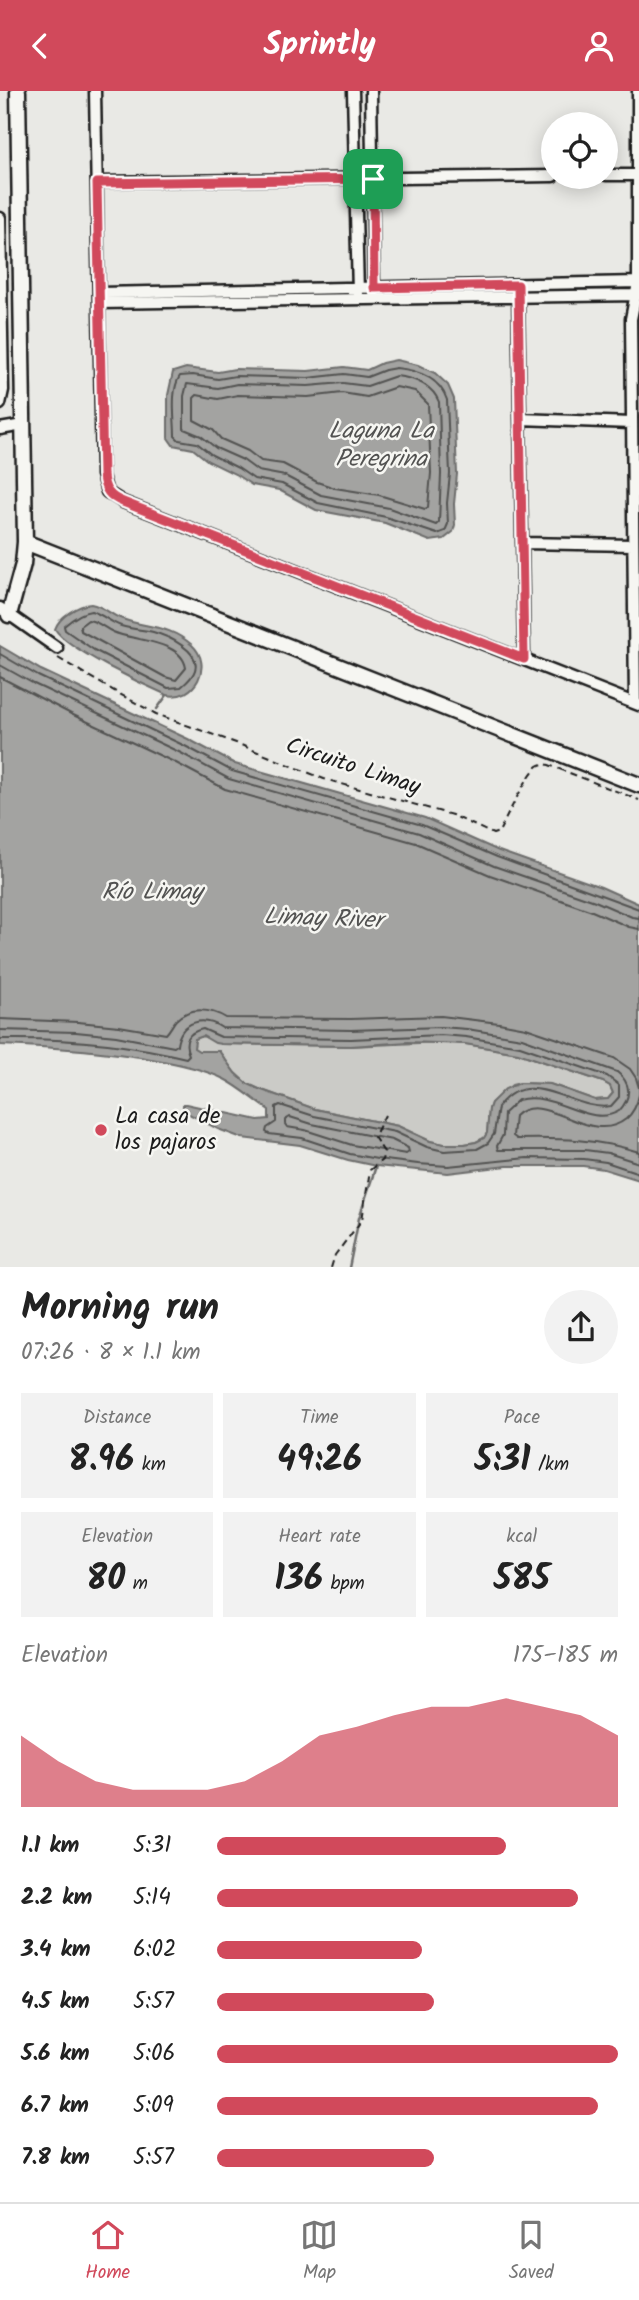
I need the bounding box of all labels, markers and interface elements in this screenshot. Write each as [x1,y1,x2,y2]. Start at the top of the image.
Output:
text: Sprintly [263,20,376,71]
icon: back [21,27,59,65]
icon: person [580,27,618,65]
map controls [541,112,618,189]
button: locate [541,112,618,189]
pin [343,149,403,209]
icon: arrive [354,160,392,198]
water label: Laguna La Peregrina [328,412,435,479]
street label: Circuito Limay [281,728,425,806]
water label: Río Limay [102,873,206,912]
water label: Limay River [263,897,388,941]
place label: La casa de los pajaros [115,1099,220,1161]
marker: La casa de los pajaros [93,1122,109,1138]
text: Morning run [21,1279,219,1339]
button: share [544,1290,618,1364]
text: 07:26 · 8 × 1.1 km [21,1335,201,1371]
text: Distance [83,1403,151,1433]
text: Time [300,1403,339,1433]
text: Pace [504,1403,540,1433]
text: 8.96 [69,1433,134,1489]
text: 49:26 [277,1433,362,1489]
text: 5:31 [475,1433,531,1489]
text: km [134,1450,166,1480]
text: /km [531,1450,569,1480]
text: Elevation [81,1522,153,1552]
text: Heart rate [278,1522,361,1552]
text: kcal [506,1522,537,1552]
text: 80 [86,1552,125,1608]
text: 136 [274,1552,323,1608]
text: 585 [494,1552,550,1608]
text: m [125,1569,148,1599]
text: bpm [323,1569,365,1599]
text: Elevation [21,1638,108,1674]
text: 175–185 m [513,1638,618,1674]
text: 1.1 km [21,1828,79,1864]
text: 5:31 [133,1828,171,1864]
text: 2.2 km [21,1880,92,1916]
text: 5:14 [133,1880,171,1916]
text: 3.4 km [21,1932,91,1968]
text: 6:02 [133,1932,176,1968]
text: 4.5 km [21,1984,90,2020]
text: 5:57 [133,1984,174,2020]
text: 5.6 km [21,2036,90,2072]
text: 5:06 [133,2036,175,2072]
text: 6.7 km [21,2088,89,2124]
text: 5:09 [133,2088,174,2124]
text: 7.8 km [21,2140,90,2176]
text: 5:57 [133,2140,174,2176]
tab: Home [85,2216,130,2288]
tab: Map [300,2216,338,2288]
tab: Saved [509,2216,554,2288]

